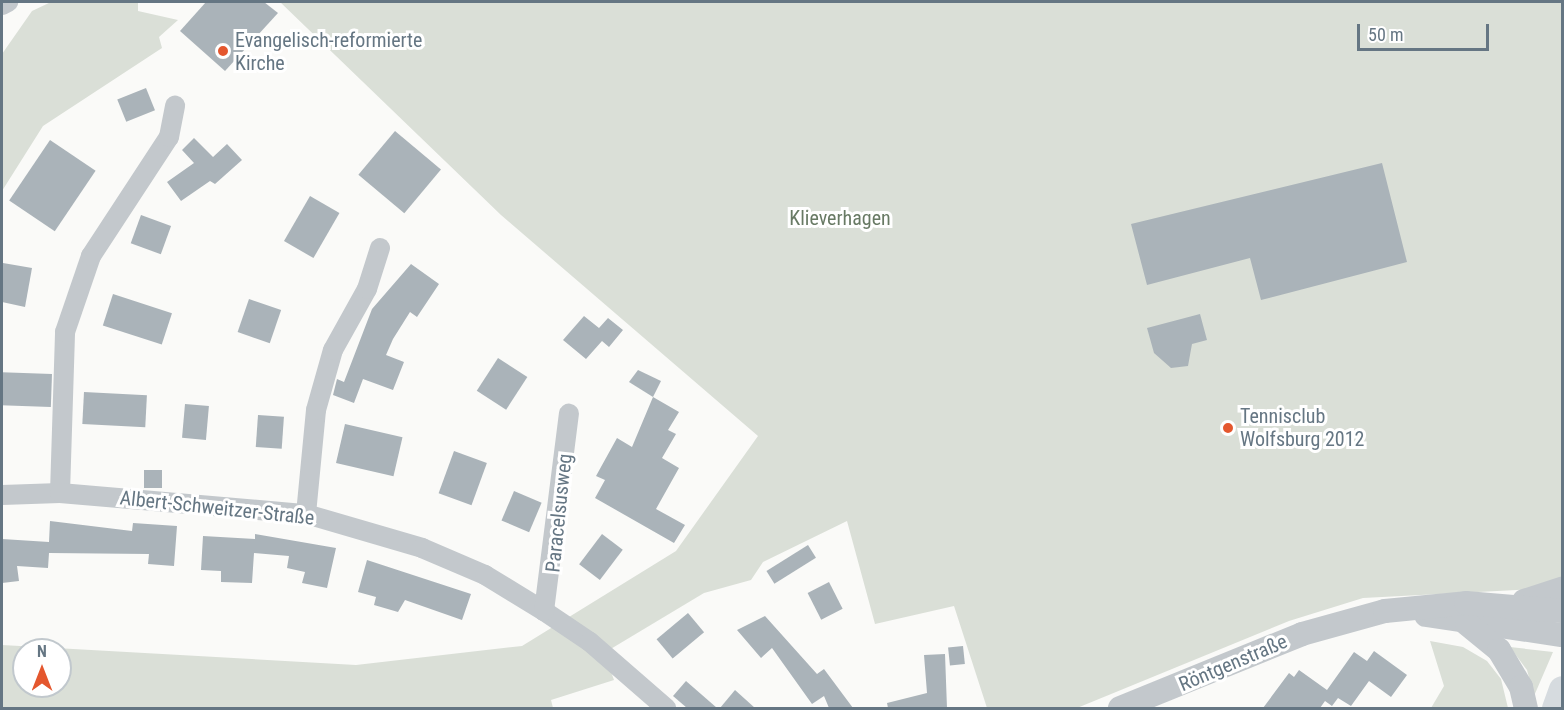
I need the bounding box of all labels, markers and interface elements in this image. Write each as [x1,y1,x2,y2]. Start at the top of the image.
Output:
scale bar [1360,12,1492,50]
text: 50 m [1368,24,1403,45]
place label: Evangelisch-reformierte Kirche [235,28,422,75]
marker: Evangelisch-reformierte Kirche [216,44,230,58]
park label: Klieverhagen [789,206,891,230]
place label: Tennisclub Wolfsburg 2012 [1240,404,1364,451]
marker: Tennisclub Wolfsburg 2012 [1221,421,1235,435]
street label: Paracelsusweg [541,452,577,574]
street label: Albert-Schweitzer-Straße [119,486,315,530]
street label: Röntgenstraße [1175,629,1291,697]
north arrow [12,638,72,698]
text: N [37,642,47,661]

